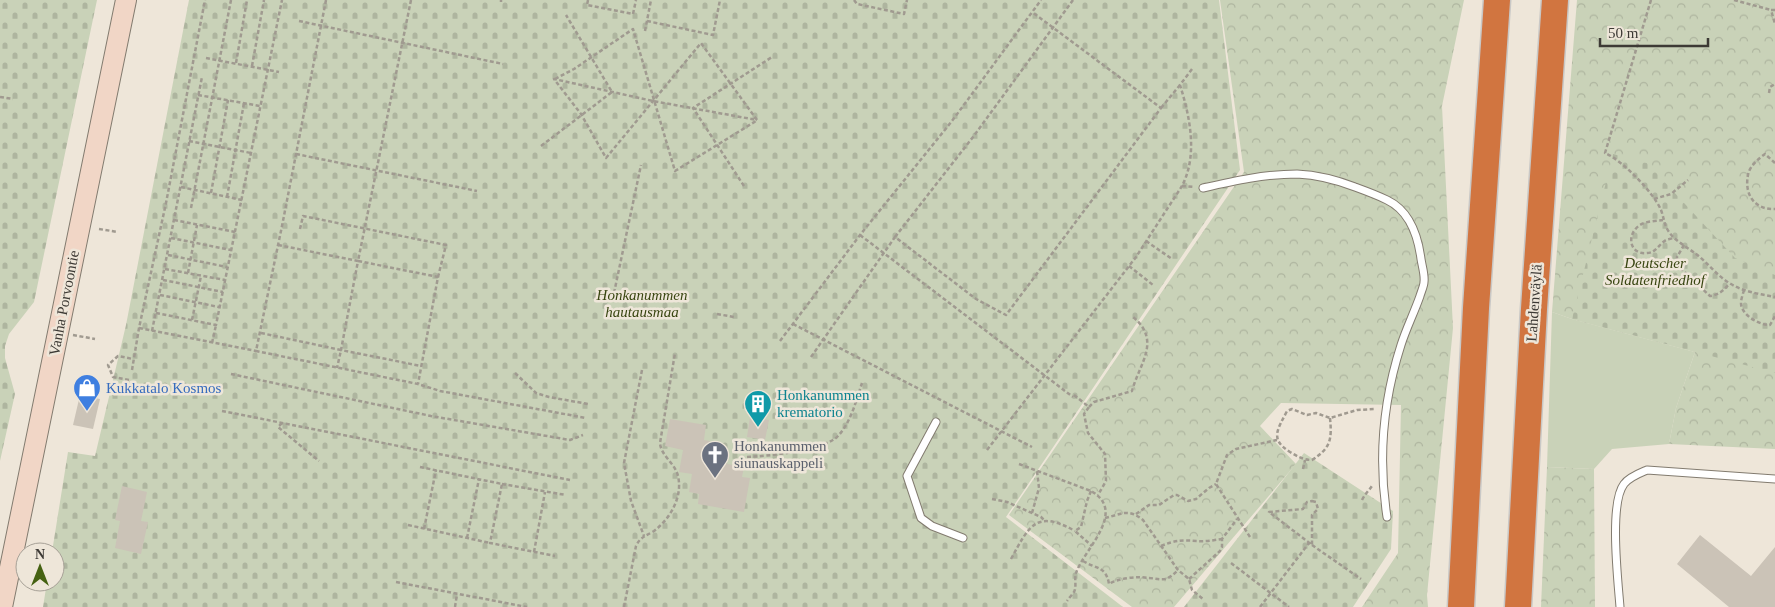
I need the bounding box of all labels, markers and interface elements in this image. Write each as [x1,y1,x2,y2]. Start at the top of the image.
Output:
scale bar [1600,15,1708,47]
text: 50 m [1608,25,1639,41]
street label: Vanha Porvoontie [46,249,82,357]
park label: Deutscher Soldatenfriedhof [1605,255,1707,288]
street label: Lahdenväylä [1523,263,1545,342]
park label: Honkanummen hautausmaa [596,287,687,320]
shop icon: Kukkatalo Kosmos [72,373,102,412]
place label: Kukkatalo Kosmos [106,380,222,396]
place label: Honkanummen krematorio [777,387,870,420]
building icon: Honkanummen krematorio [743,389,773,428]
place label: Honkanummen siunauskappeli [734,438,827,471]
church icon: Honkanummen siunauskappeli [700,440,730,479]
north arrow [15,542,65,592]
text: N [35,547,45,562]

